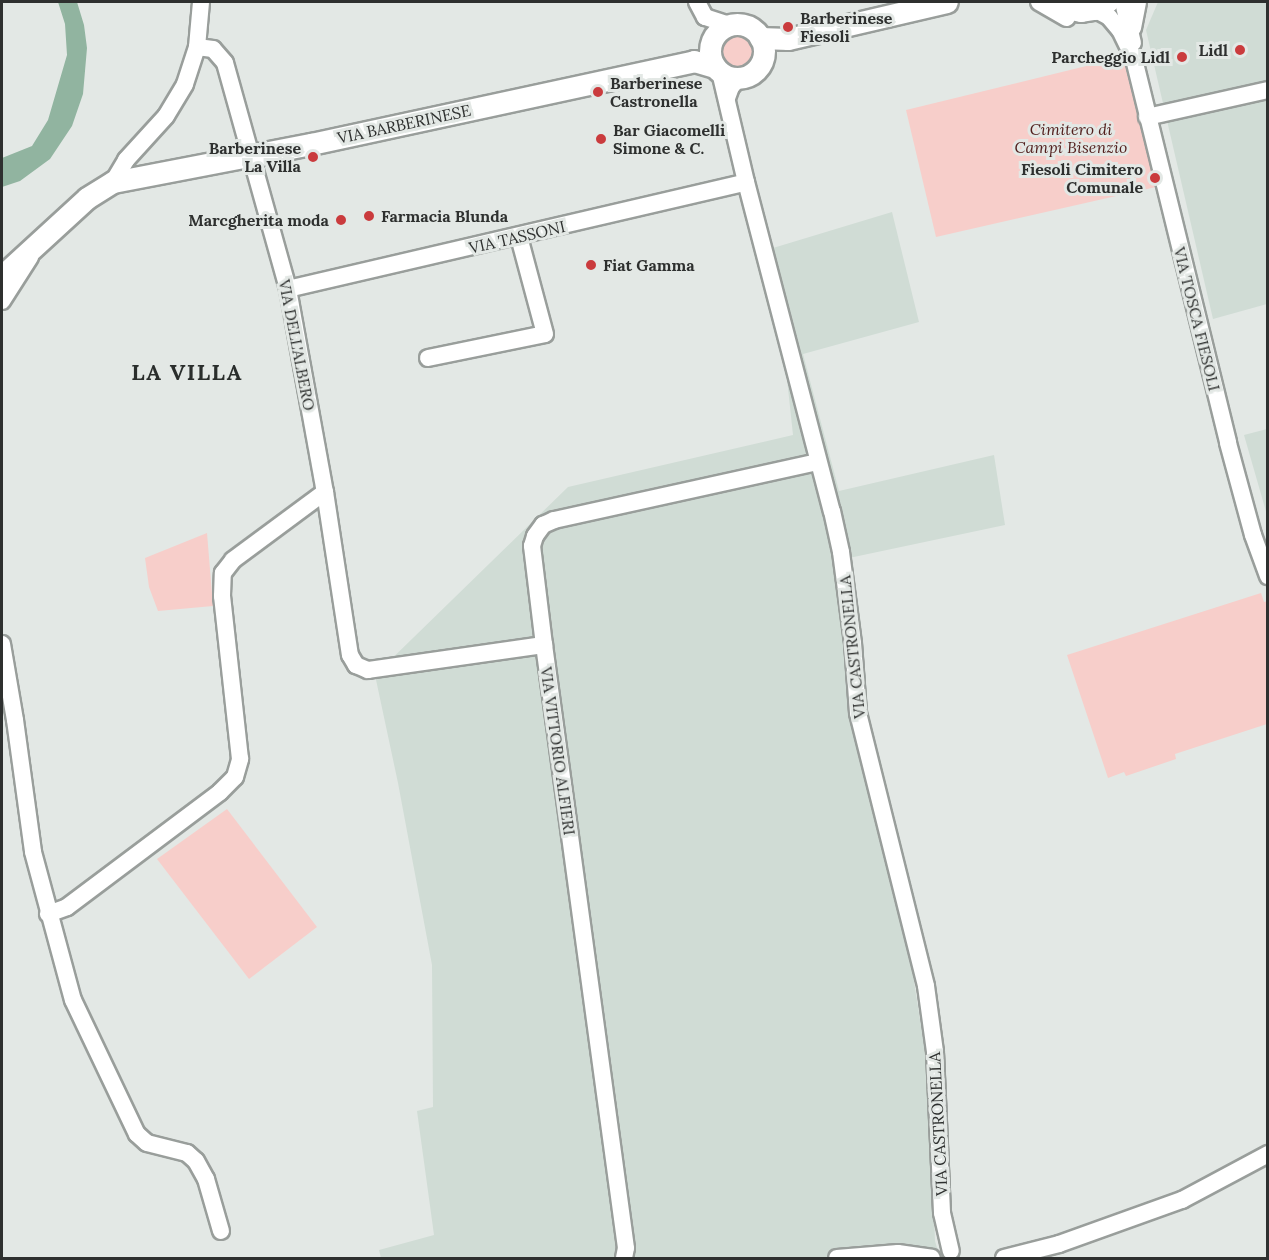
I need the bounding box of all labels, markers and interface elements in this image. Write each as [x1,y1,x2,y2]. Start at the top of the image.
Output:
place label: Barberinese Fiesoli [800,8,892,46]
marker: Barberinese Fiesoli [781,20,795,34]
place label: Lidl [1199,40,1228,60]
marker: Lidl [1233,43,1247,57]
place label: Parcheggio Lidl [1051,47,1170,67]
marker: Parcheggio Lidl [1175,50,1189,64]
place label: Barberinese Castronella [610,73,702,111]
marker: Barberinese Castronella [591,85,605,99]
street label: VIA BARBERINESE [336,100,472,148]
park label: Cimitero di Campi Bisenzio [1015,119,1127,157]
place label: Bar Giacomelli Simone & C. [613,120,725,158]
marker: Bar Giacomelli Simone & C. [594,132,608,146]
place label: Barberinese La Villa [209,138,301,176]
marker: Barberinese La Villa [306,150,320,164]
place label: Fiesoli Cimitero Comunale [1021,159,1143,197]
marker: Fiesoli Cimitero Comunale [1148,171,1162,185]
place label: Farmacia Blunda [381,206,508,226]
marker: Farmacia Blunda [362,209,376,223]
place label: Marcgherita moda [188,210,329,230]
marker: Marcgherita moda [334,213,348,227]
street label: VIA TASSONI [467,217,567,257]
street label: VIA TOSCA FIESOLI [1170,245,1224,393]
place label: Fiat Gamma [603,255,695,275]
marker: Fiat Gamma [584,258,598,272]
street label: VIA DELL'ALBERO [275,278,319,412]
district label: LA VILLA [131,360,243,386]
street label: VIA CASTRONELLA [835,574,869,720]
street label: VIA VITTORIO ALFIERI [537,666,579,836]
street label: VIA CASTRONELLA [925,1052,951,1196]

